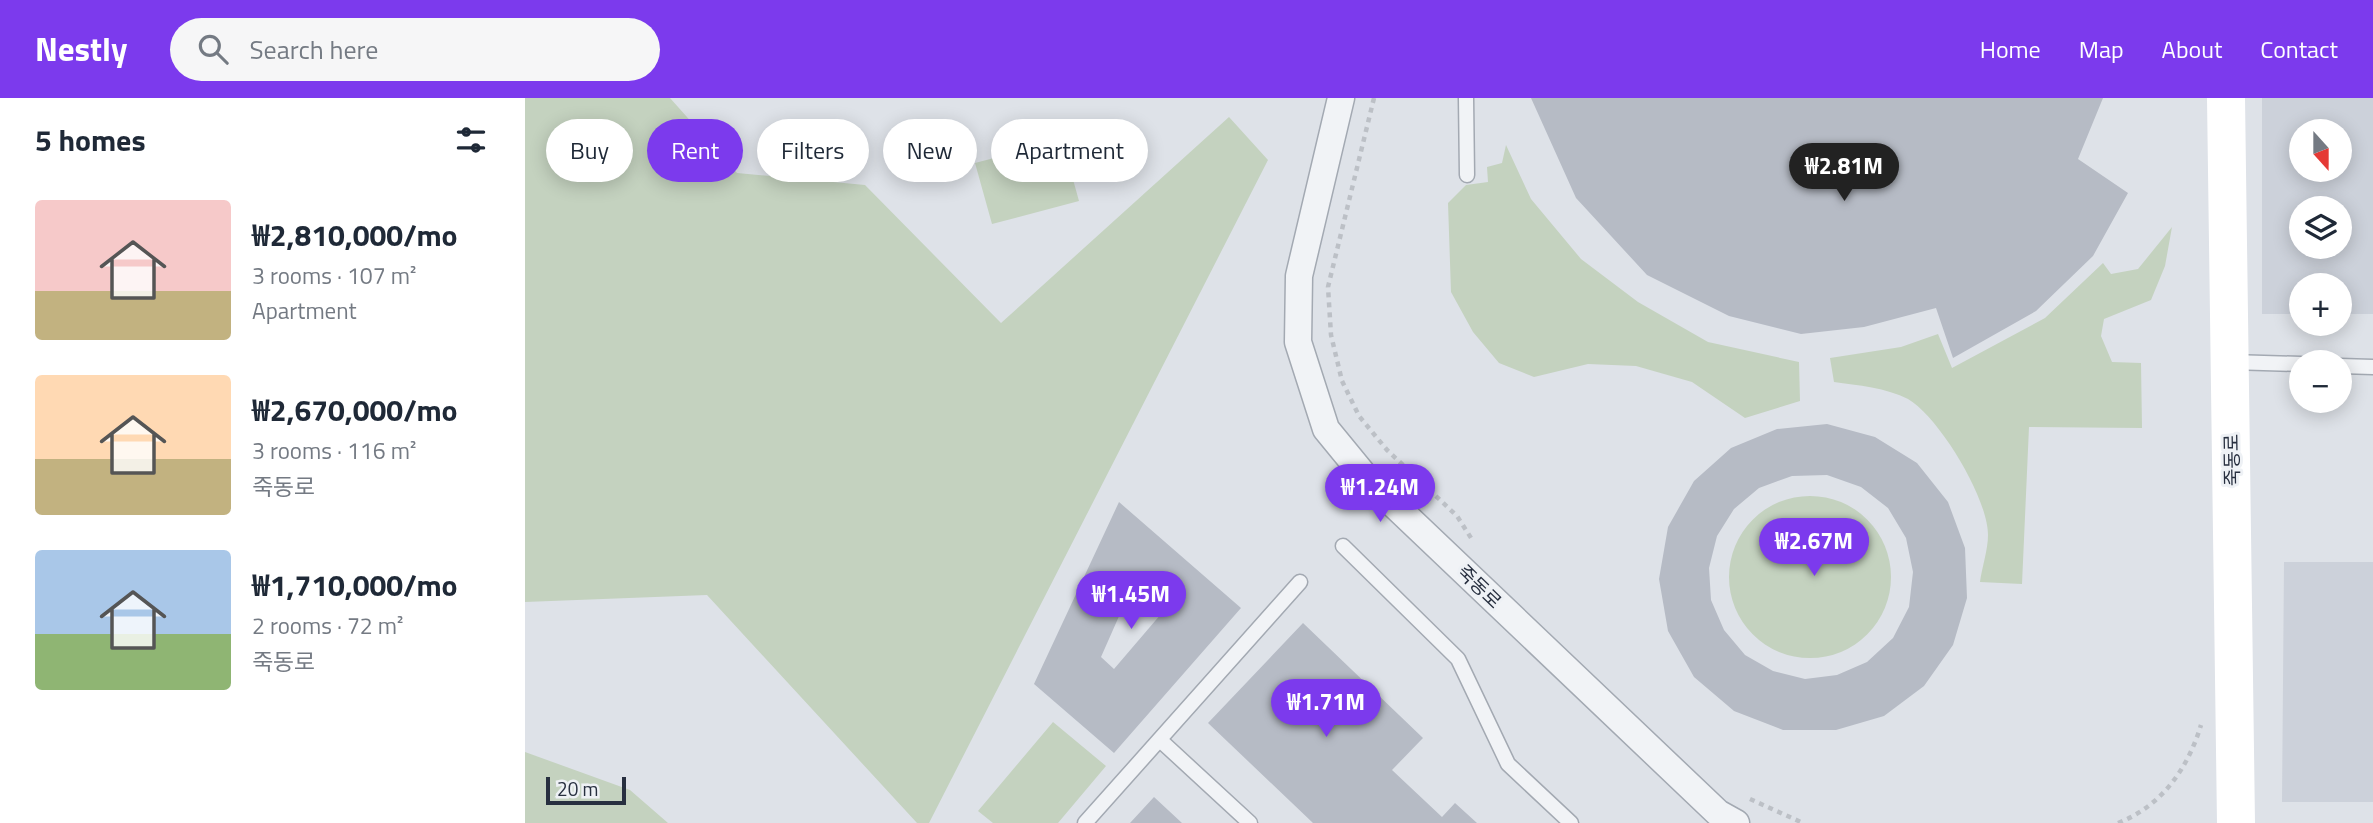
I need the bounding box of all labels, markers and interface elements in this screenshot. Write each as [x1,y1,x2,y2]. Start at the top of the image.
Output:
search box [170,18,660,81]
text: Nestly [35,24,128,74]
icon: search [194,30,232,68]
text: Search here [250,30,378,69]
text: Home [1980,31,2041,67]
text: Map [2079,31,2124,67]
text: About [2162,31,2222,67]
text: Contact [2260,31,2338,67]
text: 5 homes [35,117,146,163]
chip: Buy [546,119,633,182]
chip: Rent [647,119,743,182]
chip: Filters [757,119,869,182]
chip: New [883,119,977,182]
chip: Apartment [991,119,1148,182]
north arrow [2289,119,2352,182]
map controls [2289,119,2352,413]
icon: filters [452,121,490,159]
pin: ₩2.81M [1787,144,1901,203]
text: ₩2.81M [1805,148,1883,183]
button: layers [2289,196,2352,259]
text: ₩2,810,000/mo [252,212,458,258]
icon: home [91,228,175,312]
text: 3 rooms · 107 m² [252,258,416,293]
button: + [2289,273,2352,336]
text: Apartment [252,293,357,328]
button: − [2289,350,2352,413]
text: ₩2,670,000/mo [252,387,458,433]
icon: home [91,403,175,487]
text: 3 rooms · 116 m² [252,433,416,468]
street label: 죽동로 [2216,434,2246,486]
pin: ₩1.24M [1323,464,1437,524]
text: 죽동로 [252,469,315,504]
text: ₩1.24M [1341,469,1419,504]
pin: ₩2.67M [1757,518,1871,578]
text: ₩2.67M [1775,523,1853,558]
street label: 죽동로 [1451,557,1509,615]
text: ₩1,710,000/mo [252,562,458,608]
pin: ₩1.45M [1074,572,1188,631]
text: ₩1.45M [1092,576,1170,611]
icon: home [91,578,175,662]
text: 2 rooms · 72 m² [252,608,403,643]
text: 죽동로 [252,644,315,679]
pin: ₩1.71M [1269,680,1383,739]
text: ₩1.71M [1287,684,1365,719]
scale bar [546,774,627,806]
text: 20 m [557,774,598,803]

